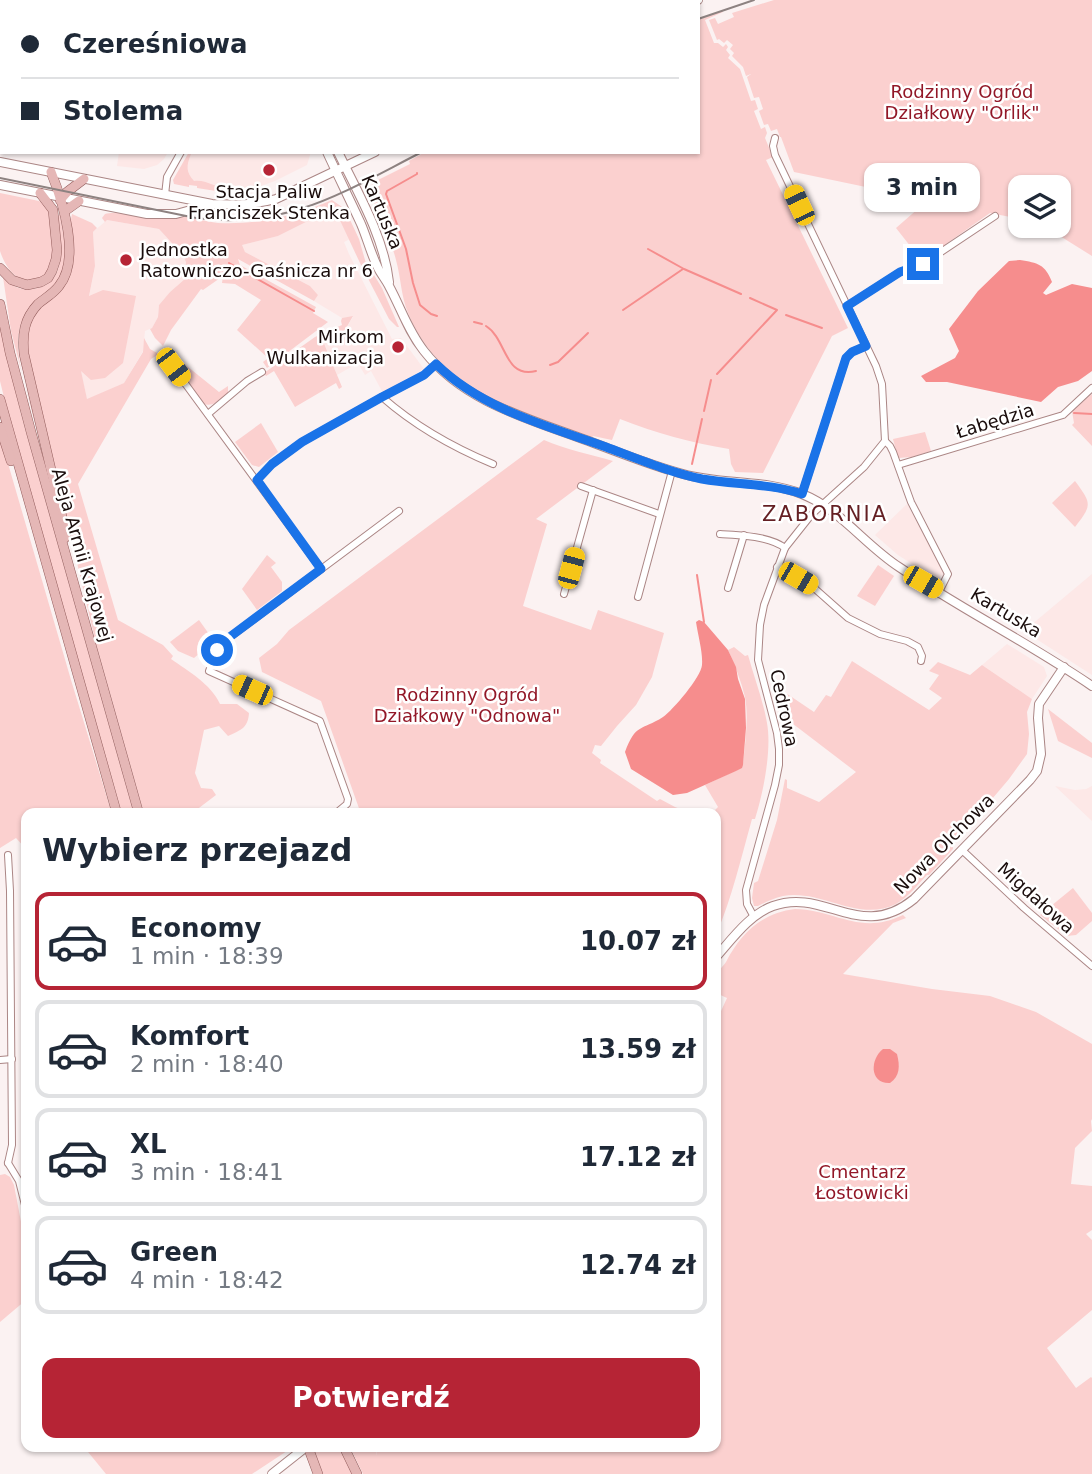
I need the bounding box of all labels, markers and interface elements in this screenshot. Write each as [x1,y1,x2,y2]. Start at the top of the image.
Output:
text: Czereśniowa [63,29,248,59]
park label: Rodzinny Ogród Działkowy "Orlik" [885,81,1039,123]
text: Stolema [63,96,183,126]
marker: Stacja Paliw Franciszek Stenka [261,162,277,178]
callout: 3 min [865,162,981,212]
street label: Kartuska [357,171,408,252]
text: 3 min [886,174,958,200]
map controls [1008,175,1071,238]
button: layers [1008,175,1071,238]
place label: Stacja Paliw Franciszek Stenka [188,181,350,223]
car [781,182,818,228]
place label: Jednostka Ratowniczo-Gaśnicza nr 6 [139,239,373,281]
route end [907,248,939,280]
marker: Jednostka Ratowniczo-Gaśnicza nr 6 [118,252,134,268]
place label: Mirkom Wulkanizacja [266,326,384,368]
marker: Mirkom Wulkanizacja [390,339,406,355]
car [152,344,195,390]
street label: Łabędzia [952,399,1036,443]
street label: Aleja Armii Krajowej [48,466,117,644]
district label: ZABORNIA [762,502,888,526]
car [556,545,587,591]
car [775,558,822,598]
car [900,562,947,602]
street label: Kartuska [967,583,1045,642]
route start [201,634,233,666]
street label: Cedrowa [766,667,803,749]
car [229,672,276,708]
park label: Rodzinny Ogród Działkowy "Odnowa" [374,684,560,726]
street label: Nowa Olchowa [889,789,998,898]
text: Wybierz przejazd [42,831,352,869]
street label: Migdałowa [994,858,1079,938]
icon: car [46,910,109,973]
text: Economy [130,913,261,943]
text: 10.07 zł [580,926,696,956]
text: 1 min · 18:39 [130,943,284,969]
icon: car [46,1018,109,1081]
text: Komfort [130,1021,249,1051]
text: 13.59 zł [580,1034,696,1064]
text: 2 min · 18:40 [130,1051,284,1077]
icon: car [46,1126,109,1189]
text: XL [130,1129,167,1159]
text: 17.12 zł [580,1142,696,1172]
text: 3 min · 18:41 [130,1159,284,1185]
park label: Cmentarz Łostowicki [814,1161,909,1203]
icon: car [46,1234,109,1297]
text: Green [130,1237,218,1267]
text: 12.74 zł [580,1250,696,1280]
text: 4 min · 18:42 [130,1267,284,1293]
button: Potwierdź [42,1358,700,1438]

